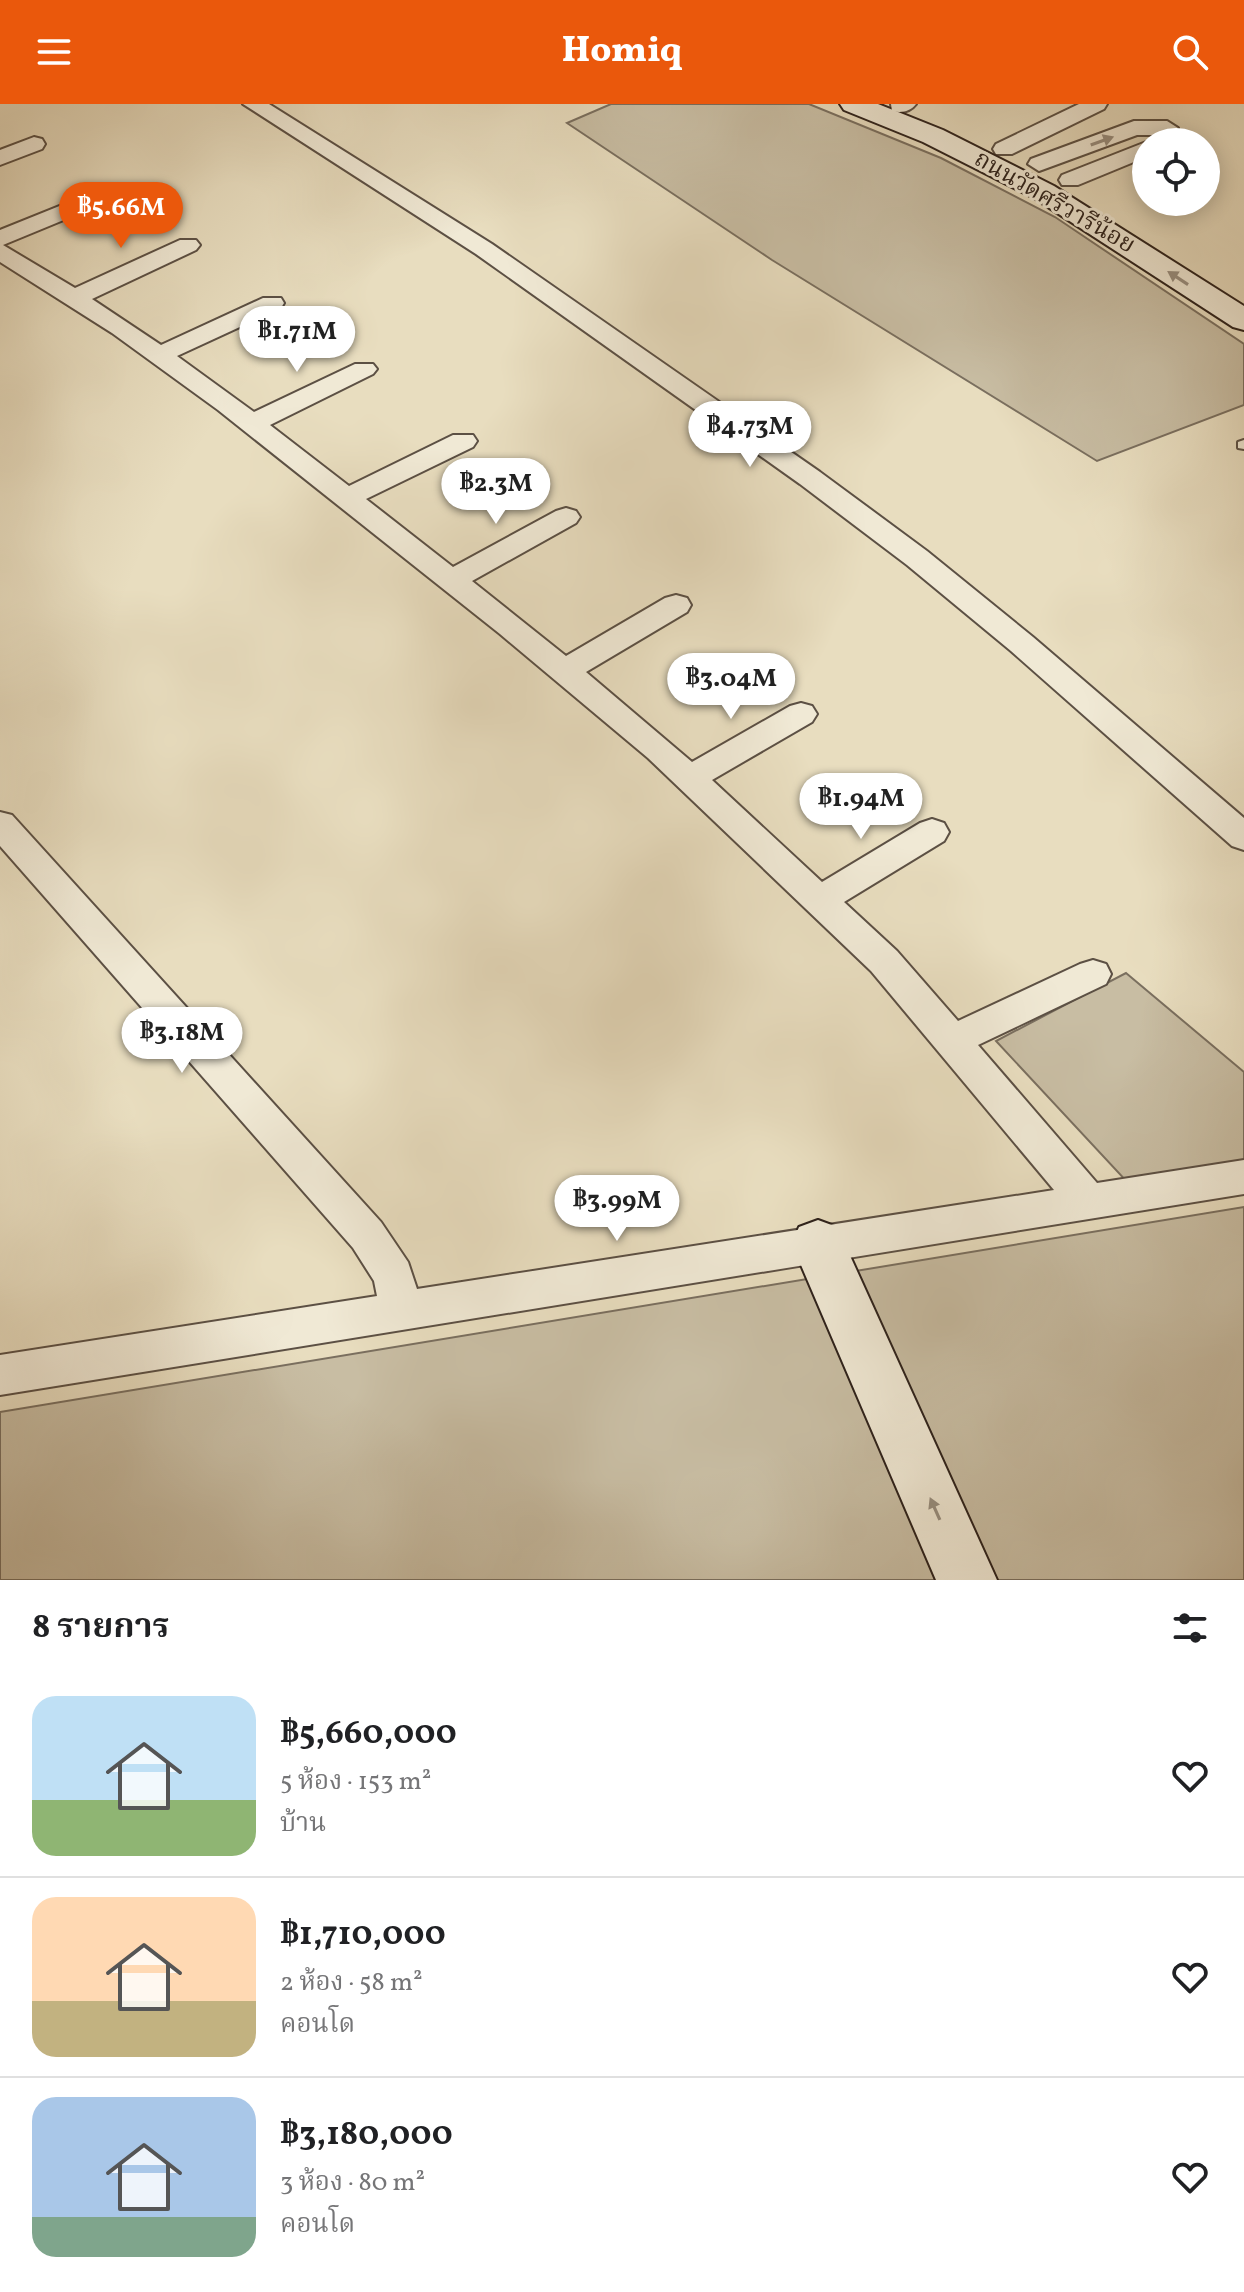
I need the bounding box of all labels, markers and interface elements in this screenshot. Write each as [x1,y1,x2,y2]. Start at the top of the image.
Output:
text: Homiq [562,27,682,77]
icon: menu [32,30,76,74]
icon: search [1168,30,1212,74]
map controls [1132,128,1220,216]
button: locate [1132,128,1220,216]
one-way arrow [1090,134,1114,147]
street label: ถนนวัดศรีวารีน้อย [967,143,1141,263]
pin: ฿5.66M [56,182,186,250]
text: ฿5.66M [77,190,165,226]
one-way arrow [1167,271,1189,285]
pin: ฿1.71M [232,306,362,374]
text: ฿1.71M [257,314,337,350]
pin: ฿4.73M [685,401,815,469]
text: ฿4.73M [706,409,794,445]
pin: ฿2.3M [440,458,552,526]
text: ฿2.3M [459,466,533,502]
pin: ฿3.04M [666,653,796,721]
text: ฿3.04M [685,661,777,697]
pin: ฿1.94M [796,773,926,841]
text: ฿1.94M [817,781,905,817]
pin: ฿3.18M [117,1007,247,1075]
text: ฿3.18M [140,1015,224,1051]
pin: ฿3.99M [552,1175,682,1243]
text: ฿3.99M [572,1183,662,1219]
one-way arrow [928,1497,942,1520]
text: 8 รายการ [32,1605,170,1652]
icon: filters [1168,1606,1212,1650]
text: ฿5,660,000 [280,1711,457,1758]
icon: home [96,1728,192,1824]
icon: heart [1168,1754,1212,1798]
text: 5 ห้อง · 153 m² [280,1764,431,1800]
text: บ้าน [280,1806,326,1842]
text: ฿1,710,000 [280,1912,446,1959]
icon: home [96,1929,192,2025]
icon: heart [1168,1955,1212,1999]
text: 2 ห้อง · 58 m² [280,1965,423,2001]
text: คอนโด [280,2007,355,2043]
text: ฿3,180,000 [280,2112,453,2159]
icon: home [96,2129,192,2225]
icon: heart [1168,2155,1212,2199]
text: 3 ห้อง · 80 m² [280,2165,425,2201]
text: คอนโด [280,2207,355,2243]

